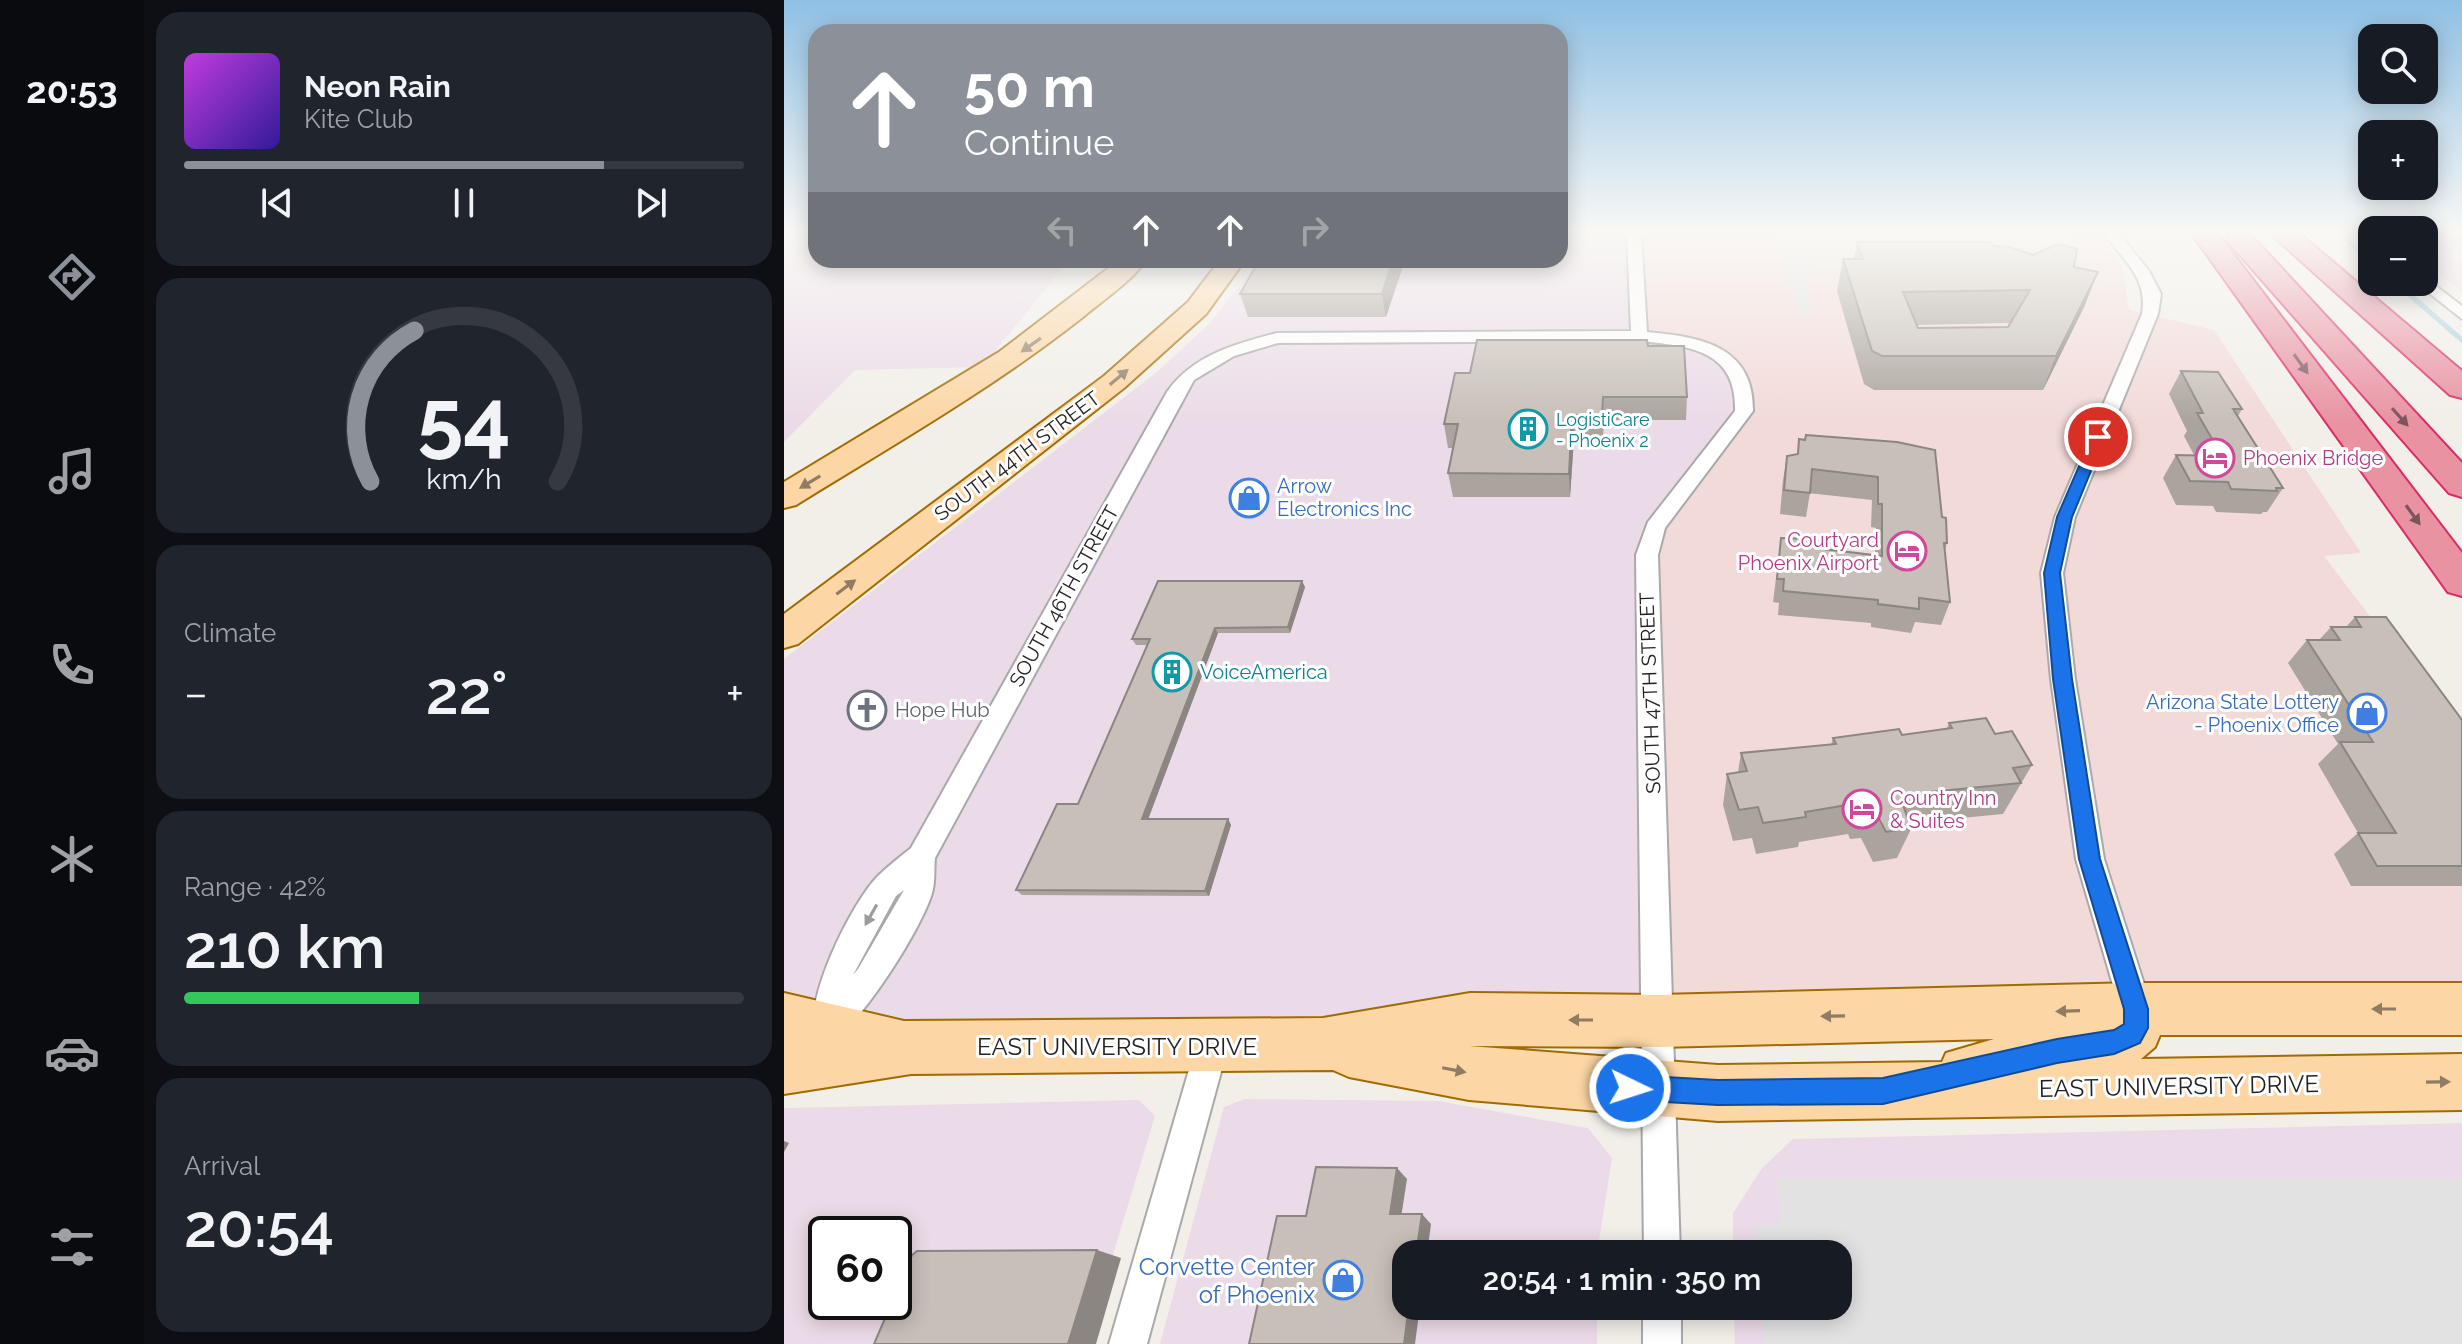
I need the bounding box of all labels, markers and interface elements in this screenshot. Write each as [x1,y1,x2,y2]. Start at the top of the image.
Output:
map controls [2358,24,2438,296]
button: search [2358,24,2438,104]
text: 50 m [964,54,1095,120]
icon: ahead [832,56,936,160]
text: 20:53 [26,69,118,111]
text: Neon Rain [304,69,451,104]
text: Kite Club [304,104,413,134]
button: + [2358,120,2438,200]
text: Continue [964,121,1114,163]
icon: previous [255,181,299,225]
icon: pause [442,181,486,225]
icon: next [629,181,673,225]
icon: left [1040,208,1084,252]
icon: ahead [1124,208,1168,252]
icon: ahead [1208,208,1252,252]
icon: right [1292,208,1336,252]
button: − [2358,216,2438,296]
icon: directions [44,249,100,305]
one-way arrow [1020,337,1041,352]
one-way arrow [2293,354,2309,375]
text: 54 [417,369,511,466]
one-way arrow [1108,369,1128,386]
street label: SOUTH 44TH STREET [929,386,1105,526]
pin [2064,403,2132,471]
one-way arrow [2391,407,2409,426]
building icon: LogistiCare - Phoenix 2 [1507,408,1549,450]
place label: LogistiCare - Phoenix 2 [1556,409,1650,451]
icon: arrive [2076,415,2120,459]
hotel icon: Phoenix Bridge [2194,437,2236,479]
icon: music [44,443,100,499]
place label: Phoenix Bridge [2243,446,2383,470]
text: km/h [426,462,502,496]
one-way arrow [799,474,821,488]
place label: Arrow Electronics Inc [1277,474,1412,521]
shop icon: Arrow Electronics Inc [1228,477,1270,519]
street label: SOUTH 46TH STREET [1004,501,1124,691]
one-way arrow [2404,505,2420,526]
place label: Courtyard Phoenix Airport [1738,528,1879,575]
hotel icon: Courtyard Phoenix Airport [1886,530,1928,572]
one-way arrow [836,579,856,595]
street label: SOUTH 47TH STREET [1634,592,1666,794]
text: Climate [184,618,276,648]
icon: phone [44,637,100,693]
building icon: VoiceAmerica [1151,651,1193,693]
text: 22° [426,658,508,728]
place label: VoiceAmerica [1200,660,1328,684]
text: − [184,668,208,719]
text: + [726,668,744,719]
church icon: Hope Hub [846,689,888,731]
place label: Arizona State Lottery - Phoenix Office [2146,690,2339,737]
shop icon: Arizona State Lottery - Phoenix Office [2346,692,2388,734]
place label: Hope Hub [895,698,990,722]
place label: Country Inn & Suites [1890,786,1996,833]
hotel icon: Country Inn & Suites [1841,788,1883,830]
icon: climate [44,831,100,887]
text: Range · 42% [184,872,326,902]
one-way arrow [864,904,878,926]
text: 210 km [184,912,385,982]
one-way arrow [2371,1003,2396,1015]
one-way arrow [2055,1005,2080,1017]
one-way arrow [1820,1010,1845,1023]
one-way arrow [1568,1014,1593,1026]
icon: car [44,1025,100,1081]
street label: EAST UNIVERSITY DRIVE [977,1032,1257,1061]
position arrow [1588,1046,1672,1130]
one-way arrow [1442,1065,1467,1077]
street label: EAST UNIVERSITY DRIVE [2039,1069,2319,1103]
one-way arrow [2426,1076,2451,1088]
text: Arrival [184,1151,260,1181]
text: 20:54 [184,1191,334,1261]
speed limit sign: 60 [808,1216,912,1320]
icon: filters [44,1219,100,1275]
place label: Corvette Center of Phoenix [1139,1252,1316,1309]
shop icon: Corvette Center of Phoenix [1322,1259,1364,1301]
text: 20:54 · 1 min · 350 m [1483,1262,1761,1297]

